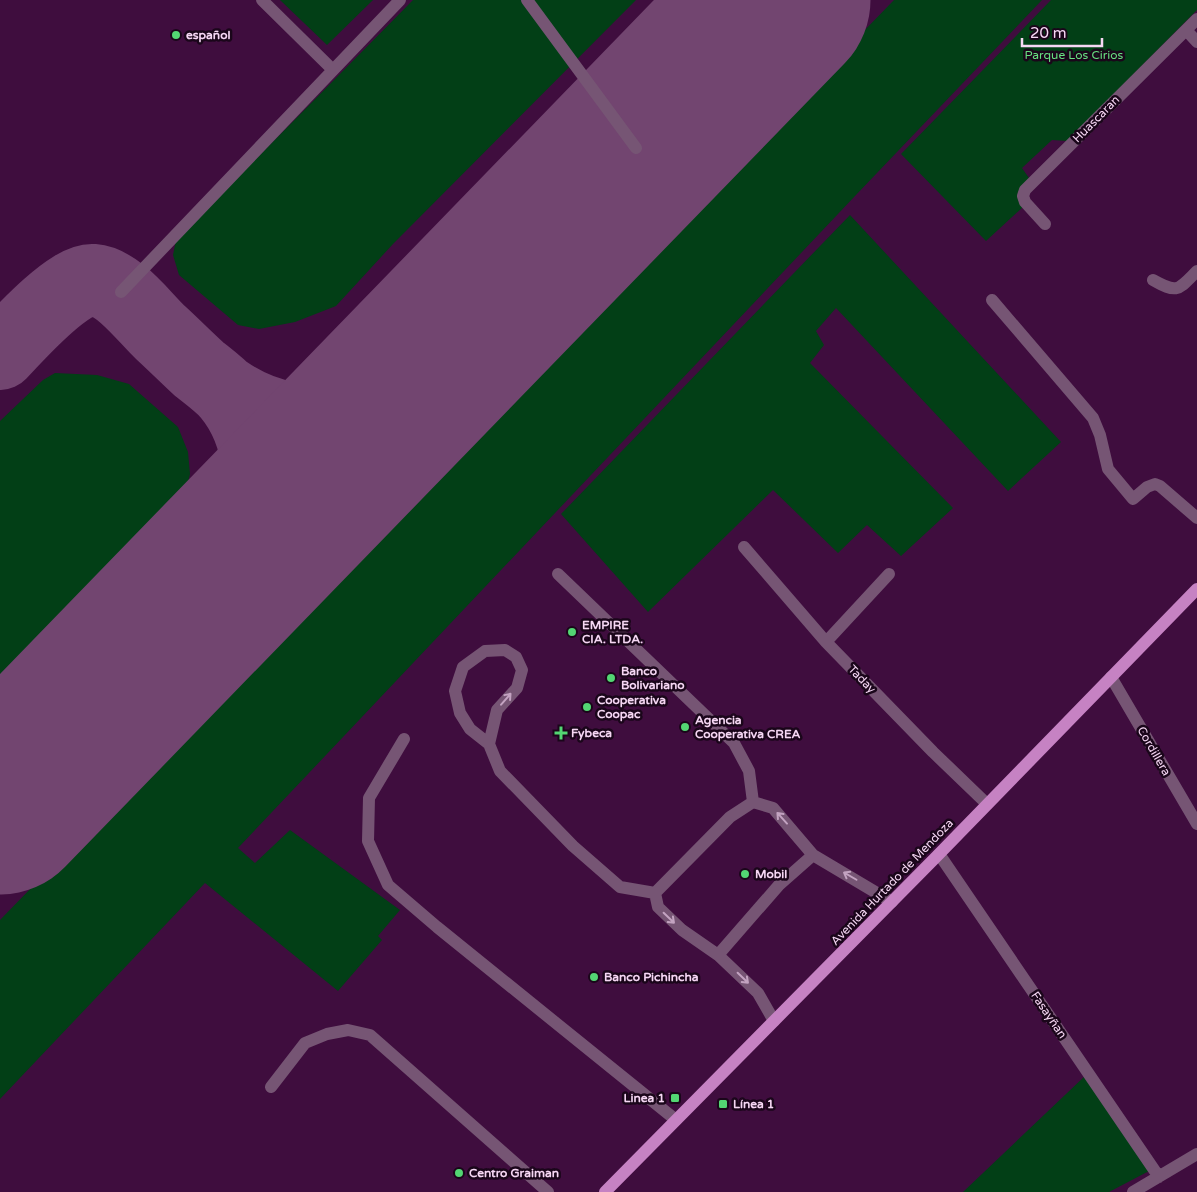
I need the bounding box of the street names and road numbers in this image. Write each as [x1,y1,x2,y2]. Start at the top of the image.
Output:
street label: Huascaran [1070,93,1122,145]
street label: Taday [845,662,879,696]
street label: Cordillera [1134,724,1174,778]
street label: Avenida Hurtado de Mendoza [828,816,956,948]
street label: Fasayñan [1028,989,1070,1041]

